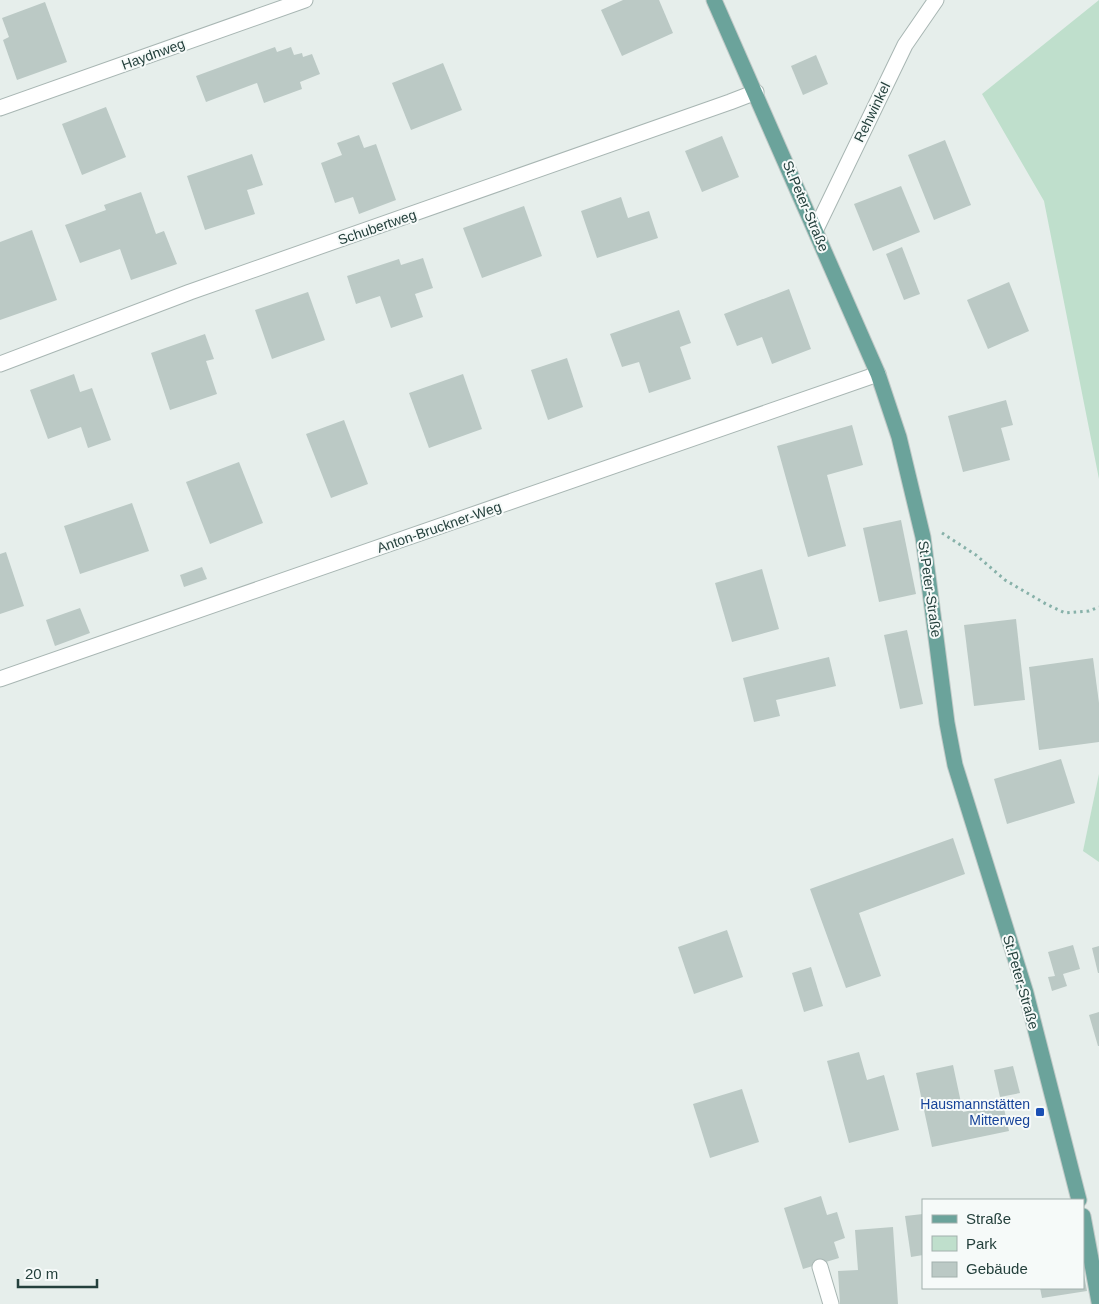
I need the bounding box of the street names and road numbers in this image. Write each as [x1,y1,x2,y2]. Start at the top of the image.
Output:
street label: Haydnweg [119,35,187,73]
street label: Rehwinkel [851,79,893,145]
street label: St.Peter-Straße [780,158,832,254]
street label: Schubertweg [336,206,418,248]
street label: Anton-Bruckner-Weg [375,498,503,556]
street label: St.Peter-Straße [915,540,945,638]
street label: St.Peter-Straße [1000,933,1042,1031]

